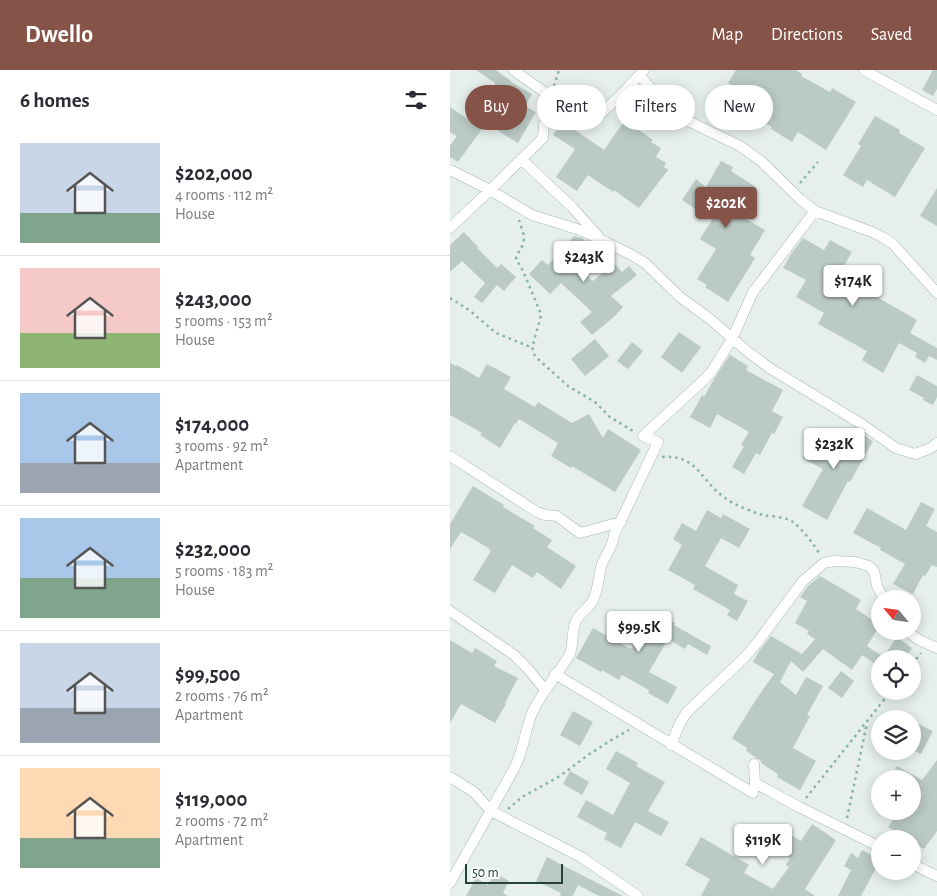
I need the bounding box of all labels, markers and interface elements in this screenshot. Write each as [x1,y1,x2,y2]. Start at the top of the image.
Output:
text: Dwello [25,23,93,47]
text: Map [712,26,743,44]
text: Directions [771,26,843,44]
text: Saved [871,26,912,44]
chip: Buy [465,85,527,130]
chip: Rent [537,85,606,130]
chip: Filters [616,85,695,130]
chip: New [705,85,773,130]
icon: filters [402,86,430,114]
text: 6 homes [20,90,90,111]
icon: home [60,163,120,223]
text: $202,000 [175,163,253,184]
pin: $202K [691,186,761,229]
text: 4 rooms · 112 m² [175,187,273,203]
text: $202K [706,195,746,211]
text: House [175,206,215,222]
pin: $243K [549,240,619,283]
text: $243K [564,249,604,265]
pin: $174K [818,264,888,307]
text: $174K [834,273,872,289]
icon: home [60,288,120,348]
text: $243,000 [175,289,252,310]
text: 5 rooms · 153 m² [175,313,273,329]
text: House [175,332,215,348]
icon: home [60,413,120,473]
text: $174,000 [175,414,249,435]
pin: $232K [799,428,869,470]
text: $232K [815,436,853,452]
text: 3 rooms · 92 m² [175,438,268,454]
text: Apartment [175,457,243,473]
icon: home [60,538,120,598]
text: $232,000 [175,539,251,560]
text: 5 rooms · 183 m² [175,563,273,579]
text: House [175,582,215,598]
north arrow [871,590,921,640]
map controls [871,590,921,880]
pin: $99.5K [598,610,680,653]
text: $99.5K [618,619,660,635]
button: locate [871,650,921,700]
icon: home [60,663,120,723]
text: $99,500 [175,664,241,685]
text: 2 rooms · 76 m² [175,688,269,704]
text: Apartment [175,707,243,723]
button: layers [871,710,921,760]
button: + [871,770,921,820]
icon: home [60,788,120,848]
text: $119,000 [175,789,247,810]
text: 2 rooms · 72 m² [175,813,268,829]
pin: $119K [728,824,798,866]
button: − [871,830,921,880]
text: Apartment [175,832,243,848]
text: $119K [745,832,781,848]
scale bar [465,861,562,884]
text: 50 m [472,866,499,880]

